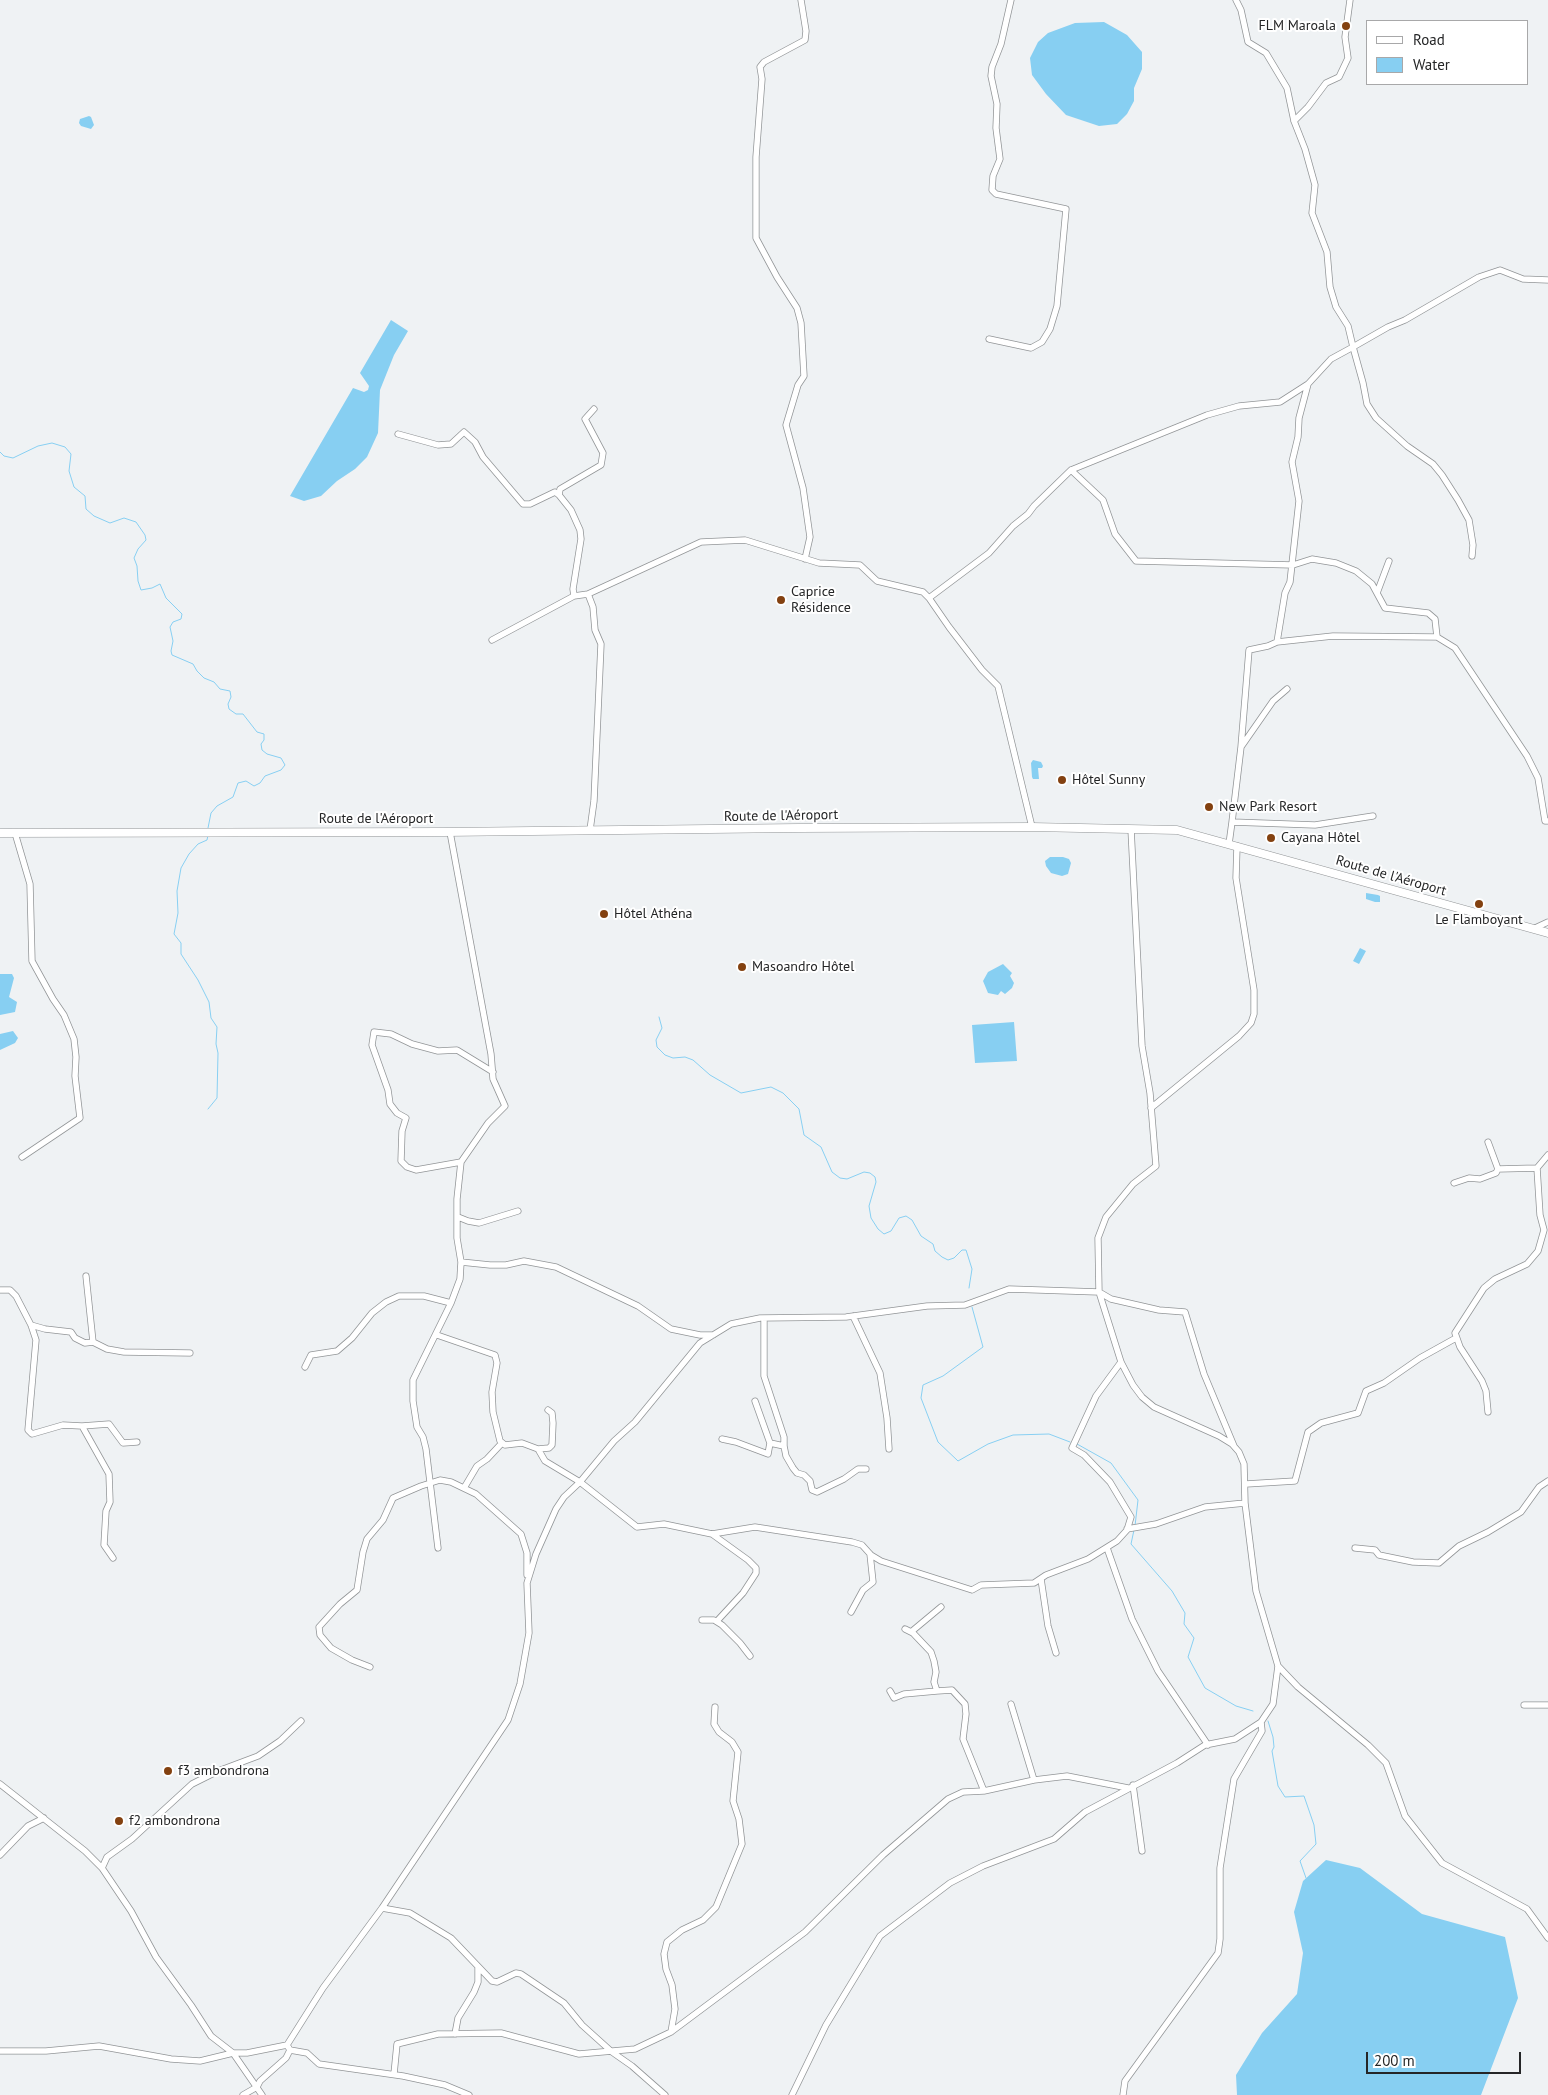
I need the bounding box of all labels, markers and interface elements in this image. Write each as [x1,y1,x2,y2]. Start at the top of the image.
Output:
place label: FLM Maroala [1258,18,1336,34]
marker: FLM Maroala [1340,20,1352,32]
legend [1366,20,1528,85]
text: Road [1413,30,1445,49]
text: Water [1413,55,1450,74]
place label: Caprice Résidence [791,584,851,616]
marker: Caprice Résidence [775,594,787,606]
place label: Hôtel Sunny [1072,772,1145,788]
marker: Hôtel Sunny [1056,774,1068,786]
place label: New Park Resort [1219,799,1317,815]
marker: New Park Resort [1203,801,1215,813]
street label: Route de l'Aéroport [724,807,838,825]
street label: Route de l'Aéroport [319,811,433,827]
place label: Cayana Hôtel [1281,830,1360,846]
marker: Cayana Hôtel [1265,832,1277,844]
street label: Route de l'Aéroport [1334,852,1448,900]
marker: Le Flamboyant [1473,898,1485,910]
place label: Hôtel Athéna [614,906,693,922]
marker: Hôtel Athéna [598,908,610,920]
place label: Le Flamboyant [1435,912,1523,928]
place label: Masoandro Hôtel [752,959,854,975]
marker: Masoandro Hôtel [736,961,748,973]
place label: f3 ambondrona [178,1763,269,1779]
marker: f3 ambondrona [162,1765,174,1777]
place label: f2 ambondrona [129,1813,220,1829]
marker: f2 ambondrona [113,1815,125,1827]
scale bar [1368,2042,1523,2074]
text: 200 m [1374,2051,1415,2070]

